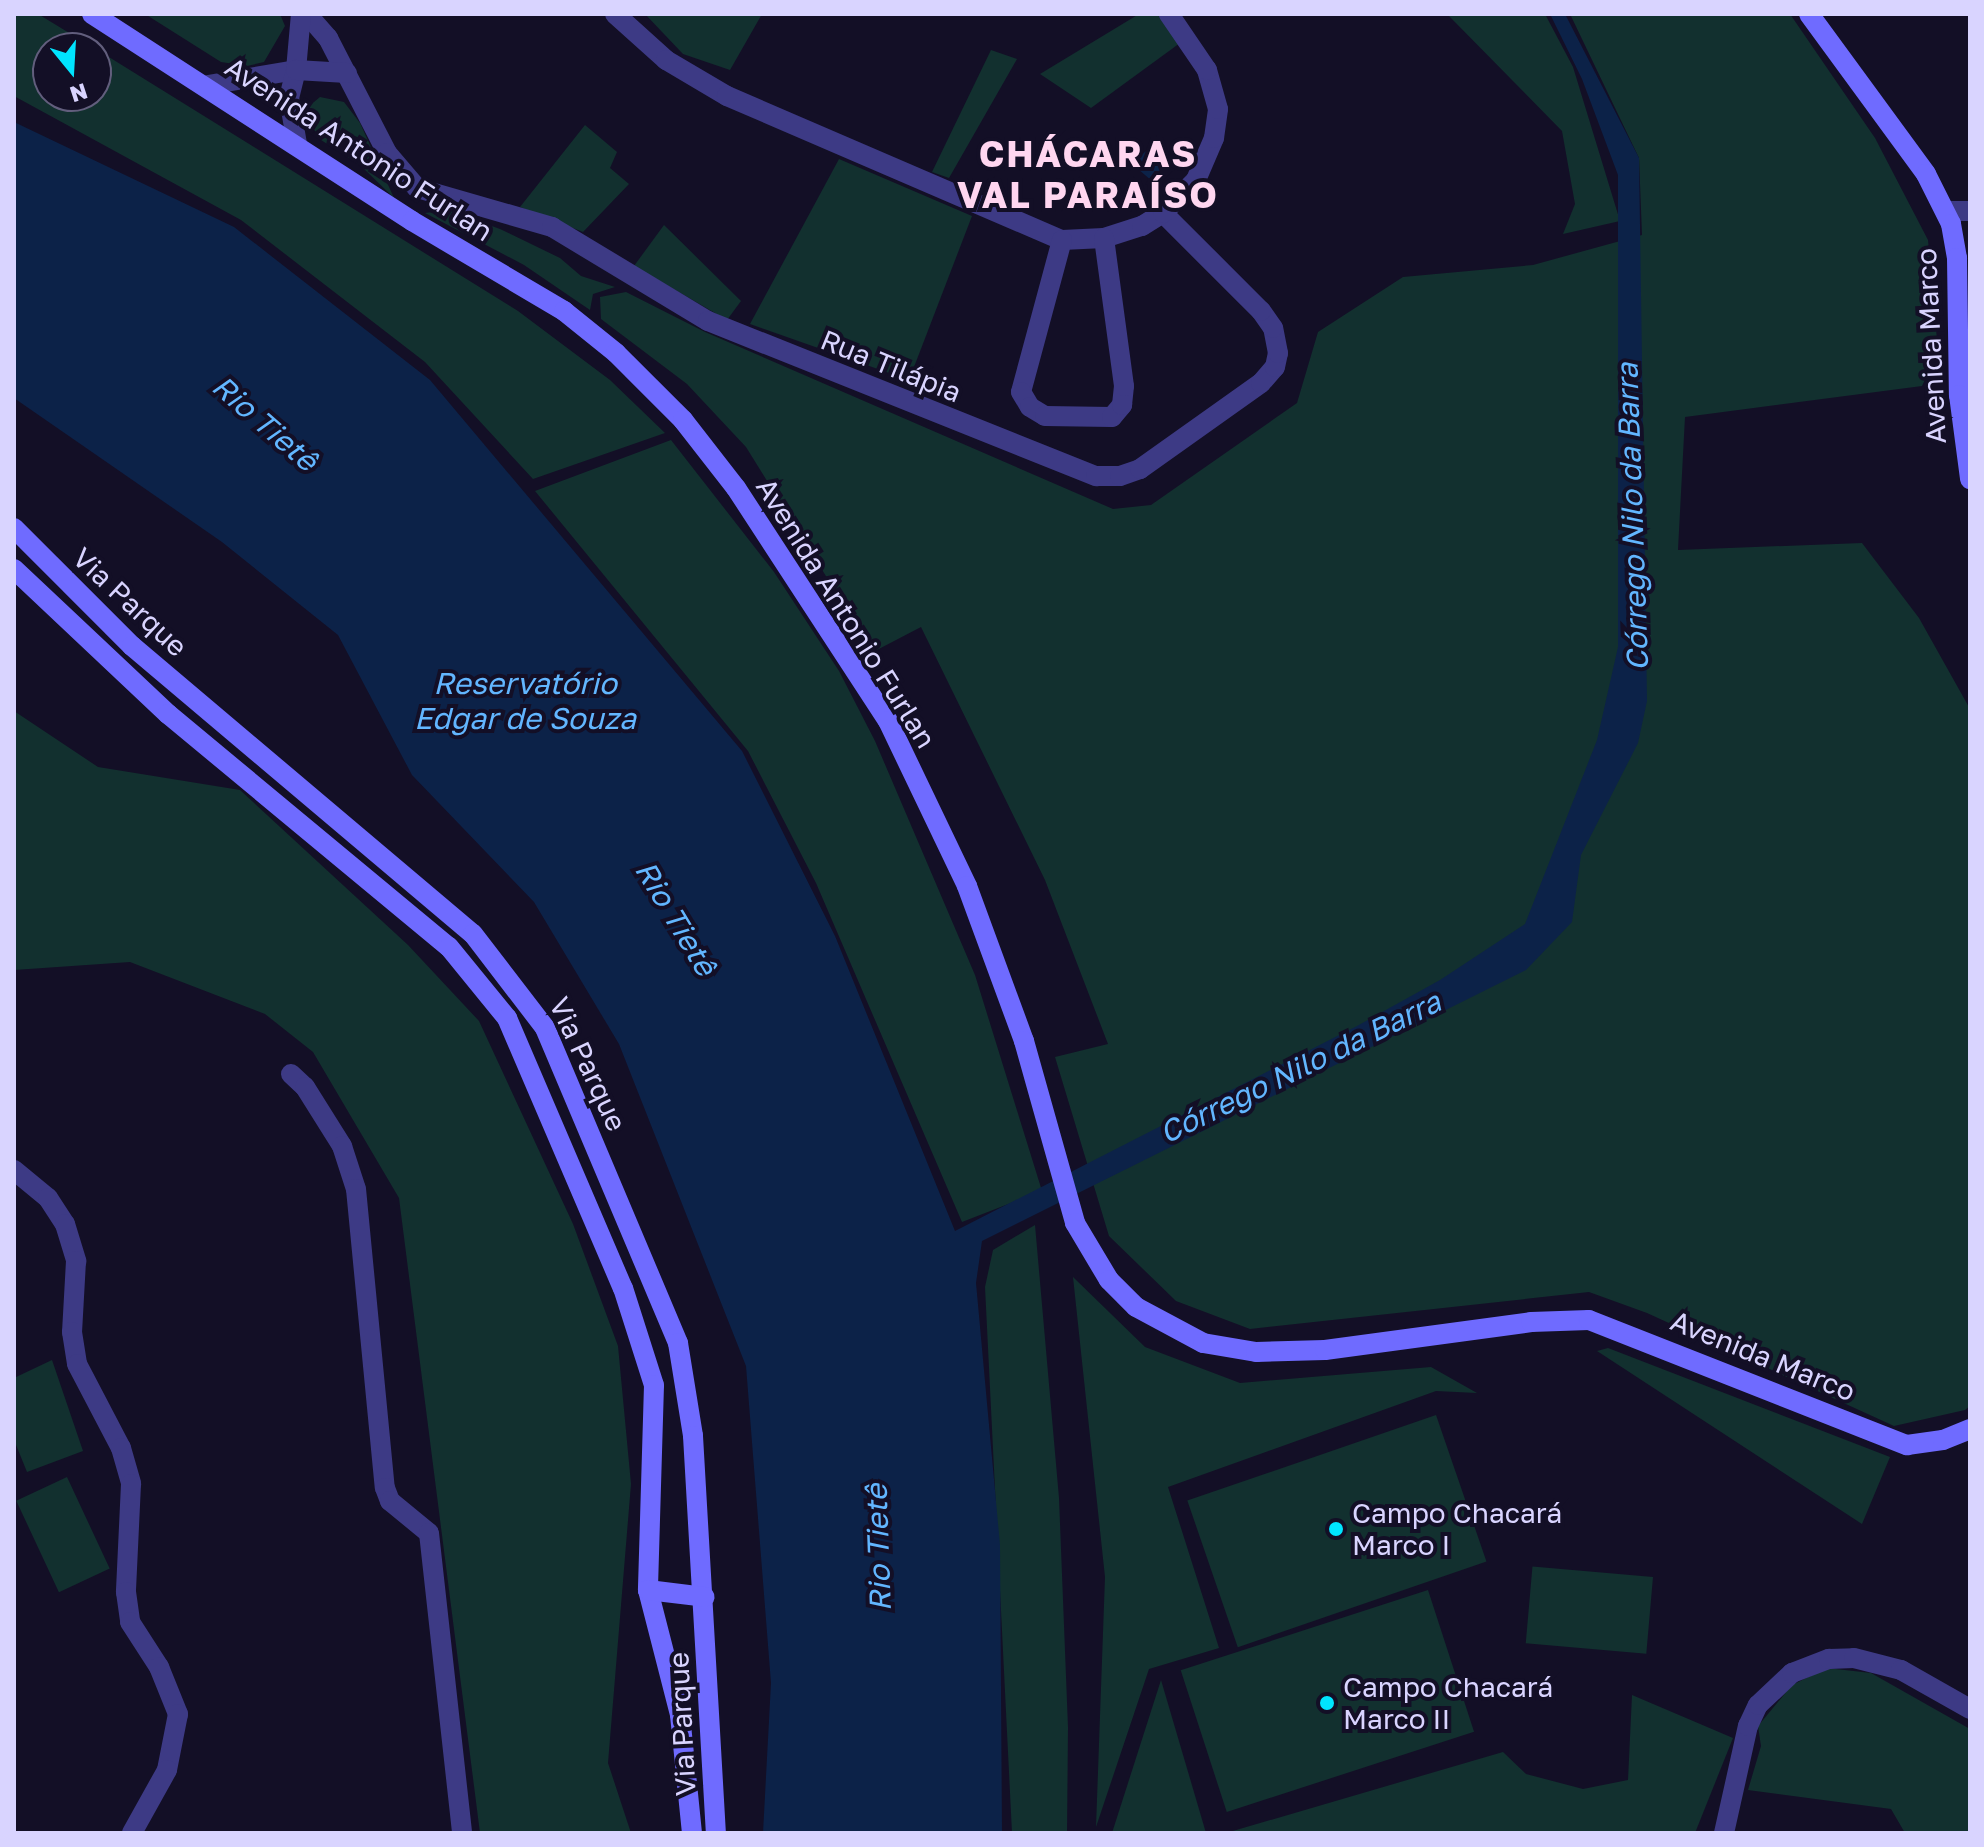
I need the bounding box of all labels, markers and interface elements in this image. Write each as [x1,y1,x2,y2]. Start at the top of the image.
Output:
north arrow [32,32,112,112]
street label: Avenida Antonio Furlan [219,50,499,248]
text: N [67,78,91,109]
district label: CHÁCARAS VAL PARAÍSO [957,131,1219,216]
street label: Avenida Marco [1909,247,1953,445]
street label: Rua Tilápia [816,323,966,409]
water label: Córrego Nilo da Barra [1609,362,1655,672]
water label: Rio Tietê [205,368,325,478]
street label: Avenida Antonio Furlan [749,472,943,754]
street label: Via Parque [66,541,194,663]
water label: Reservatório Edgar de Souza [414,665,636,736]
water label: Rio Tietê [628,854,724,982]
water label: Córrego Nilo da Barra [1153,983,1447,1151]
street label: Via Parque [542,992,634,1136]
street label: Avenida Marco [1666,1304,1860,1408]
water label: Rio Tietê [858,1484,898,1612]
place label: Campo Chacará Marco I [1352,1496,1562,1562]
marker: Campo Chacará Marco I [1327,1520,1345,1538]
street label: Via Parque [661,1651,703,1797]
place label: Campo Chacará Marco II [1343,1670,1553,1736]
marker: Campo Chacará Marco II [1318,1694,1336,1712]

